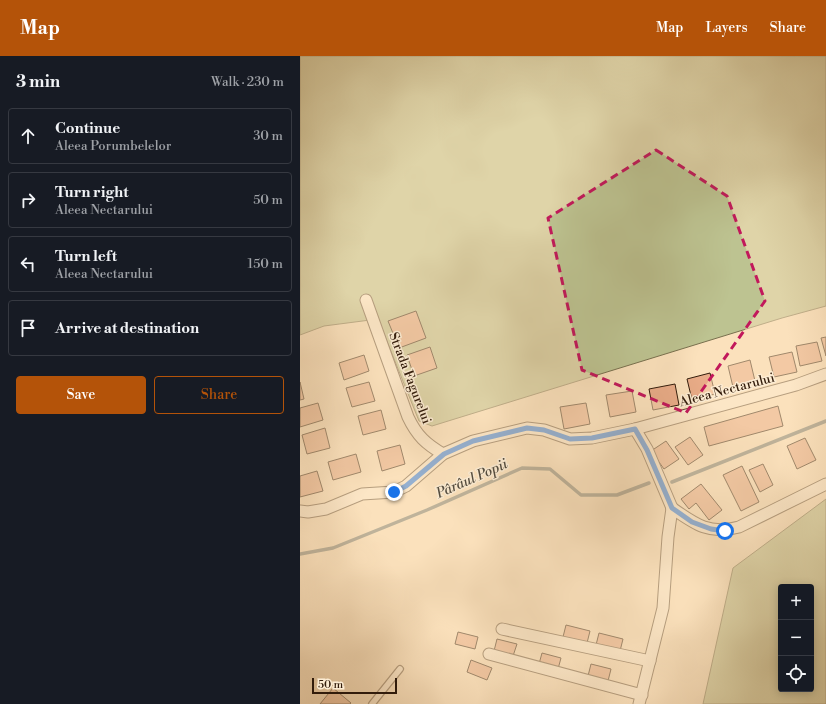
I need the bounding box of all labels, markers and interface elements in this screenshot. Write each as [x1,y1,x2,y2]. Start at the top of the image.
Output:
text: Map [20,16,60,40]
text: Map [656,19,683,37]
text: Layers [705,19,748,37]
text: Share [770,19,806,37]
text: 3 min [16,71,60,93]
text: Walk · 230 m [211,74,284,90]
text: Continue [55,119,120,138]
icon: ahead [17,125,39,147]
text: 30 m [253,128,283,144]
text: Aleea Porumbelelor [55,138,171,154]
text: Turn right [55,183,129,202]
icon: right [17,189,39,211]
text: 50 m [253,192,283,208]
text: Aleea Nectarului [55,202,153,218]
text: Turn left [55,247,117,266]
icon: left [17,253,39,275]
text: 150 m [248,256,283,272]
text: Aleea Nectarului [55,266,153,282]
icon: arrive [17,317,39,339]
text: Arrive at destination [55,319,199,338]
street label: Strada Fagurelui [385,330,435,426]
street label: Aleea Nectarului [677,370,776,411]
button: Save [16,376,146,414]
button: Share [154,376,284,414]
water label: Pârâul Popii [432,455,511,503]
route end [385,483,403,501]
route start [716,522,734,540]
map controls [778,584,814,692]
button: + [778,584,814,620]
button: − [778,620,814,656]
button: locate [778,656,814,692]
scale bar [312,676,397,695]
text: 50 m [318,678,343,692]

